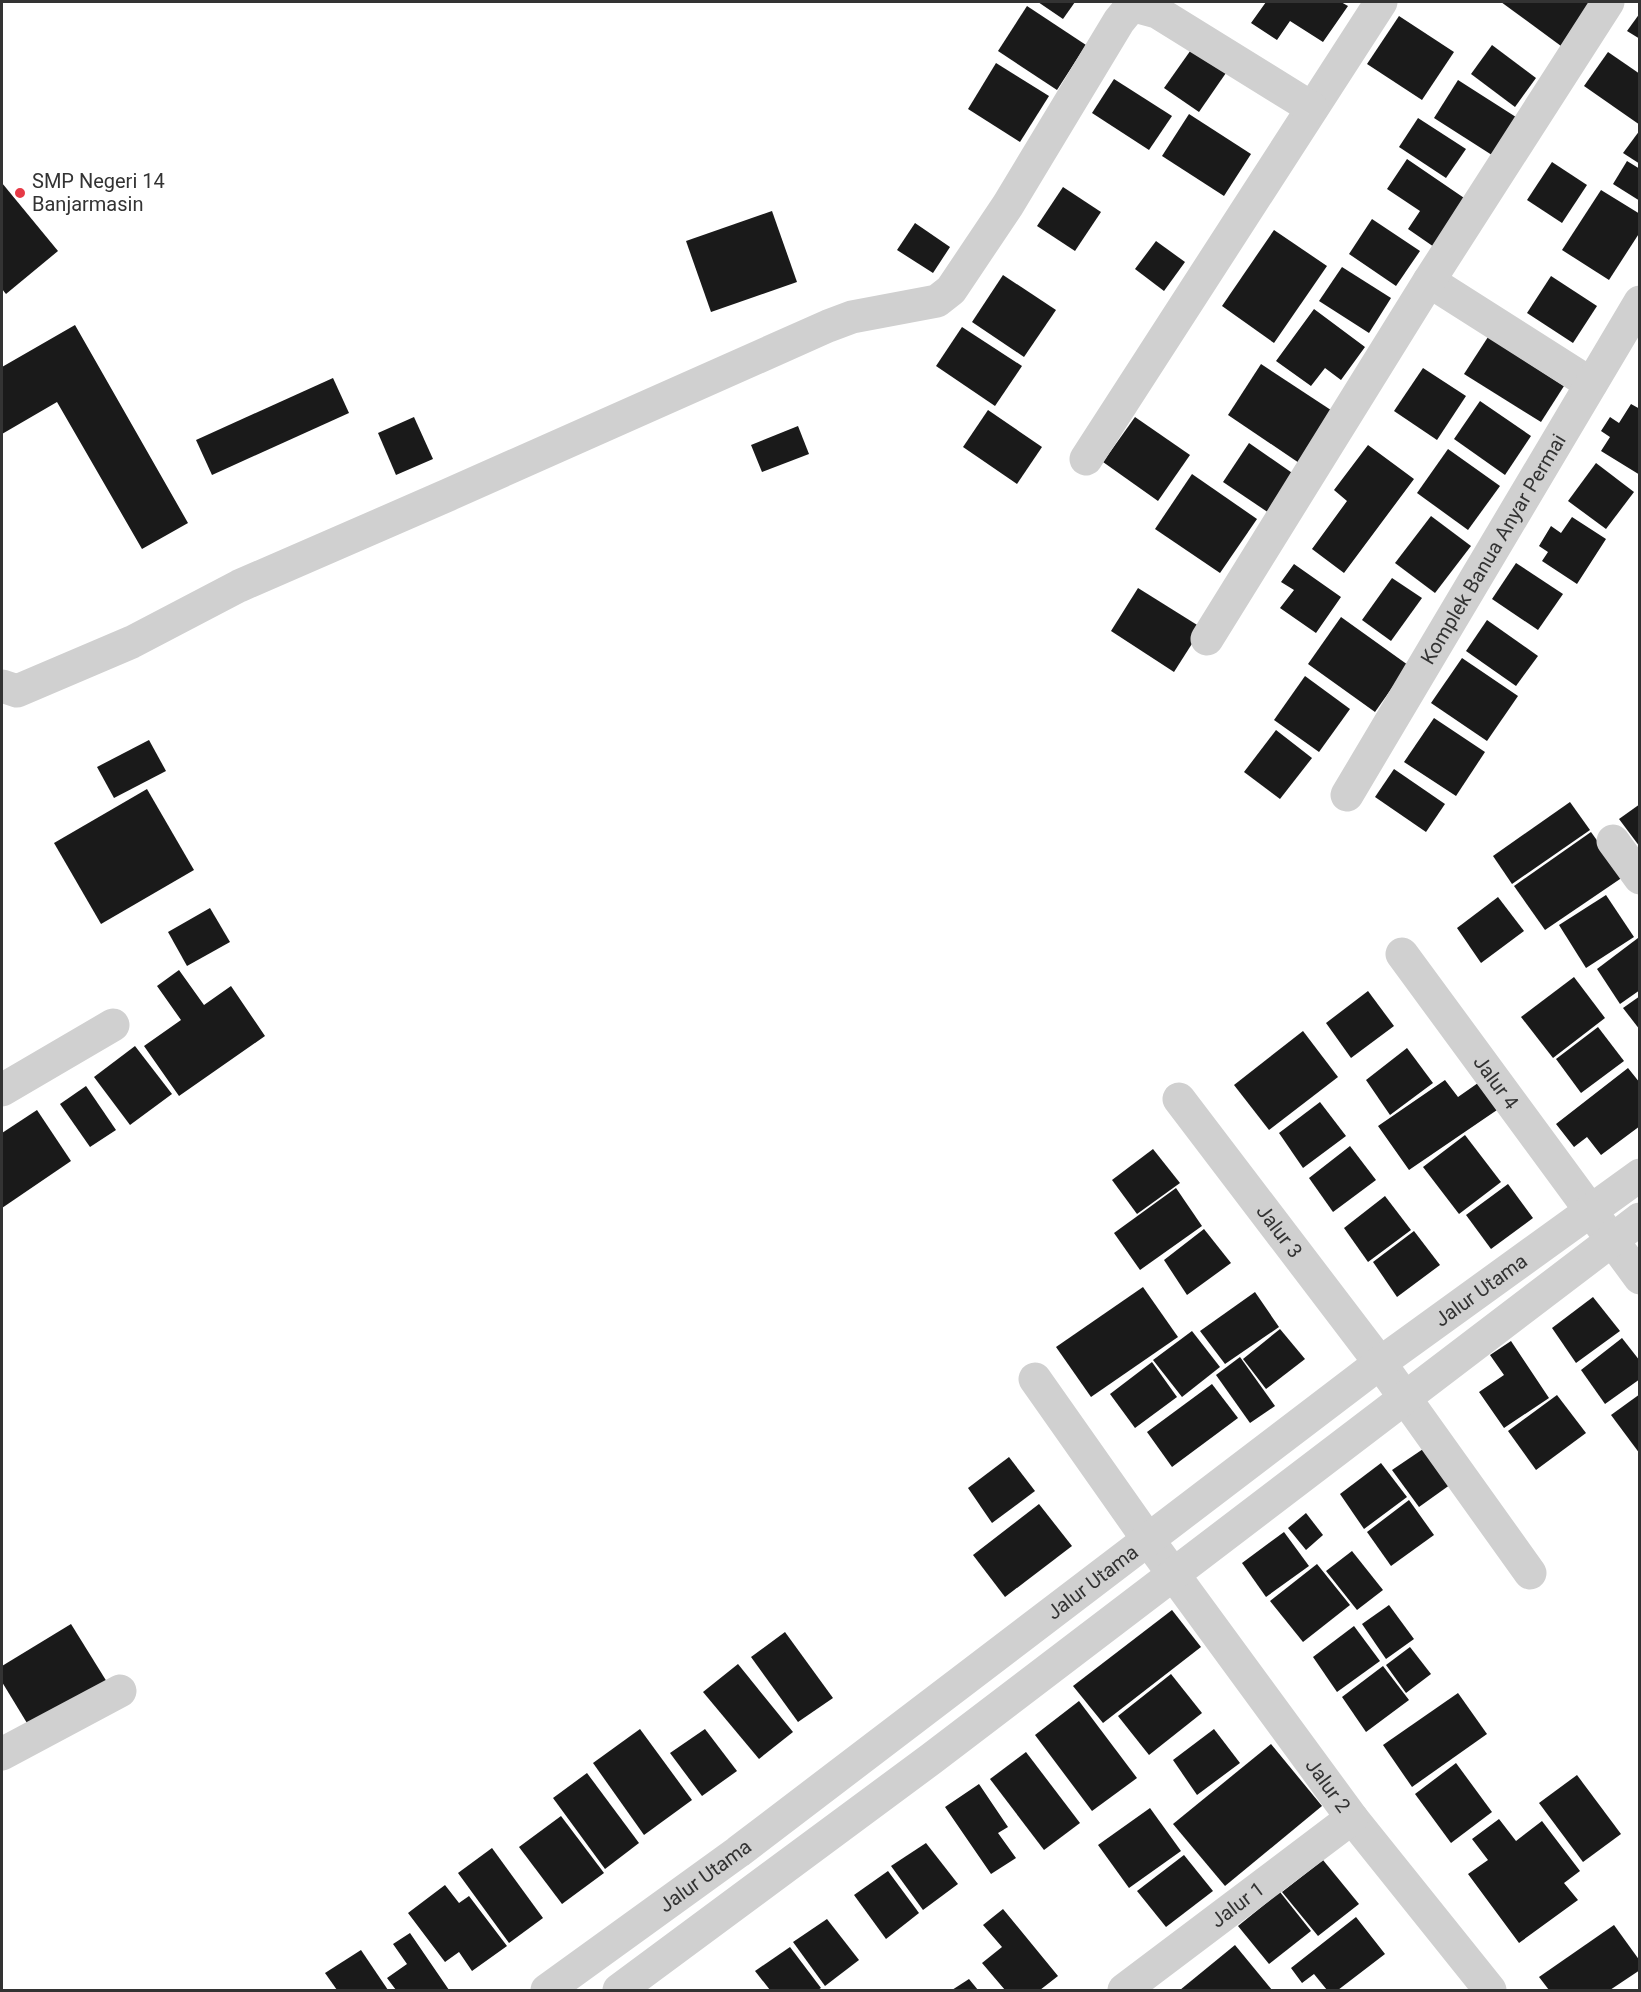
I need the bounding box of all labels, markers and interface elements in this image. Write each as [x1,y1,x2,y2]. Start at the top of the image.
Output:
place label: SMP Negeri 14 Banjarmasin [32,169,165,216]
marker: SMP Negeri 14 Banjarmasin [13,186,27,200]
street label: Komplek Banua Anyar Permai [1415,430,1571,669]
street label: Jalur 4 [1468,1051,1524,1114]
street label: Jalur 3 [1252,1200,1308,1263]
street label: Jalur Utama [1430,1249,1532,1332]
street label: Jalur Utama [1042,1540,1143,1625]
street label: Jalur 2 [1300,1754,1356,1817]
street label: Jalur Utama [654,1834,756,1917]
street label: Jalur 1 [1206,1877,1269,1932]

